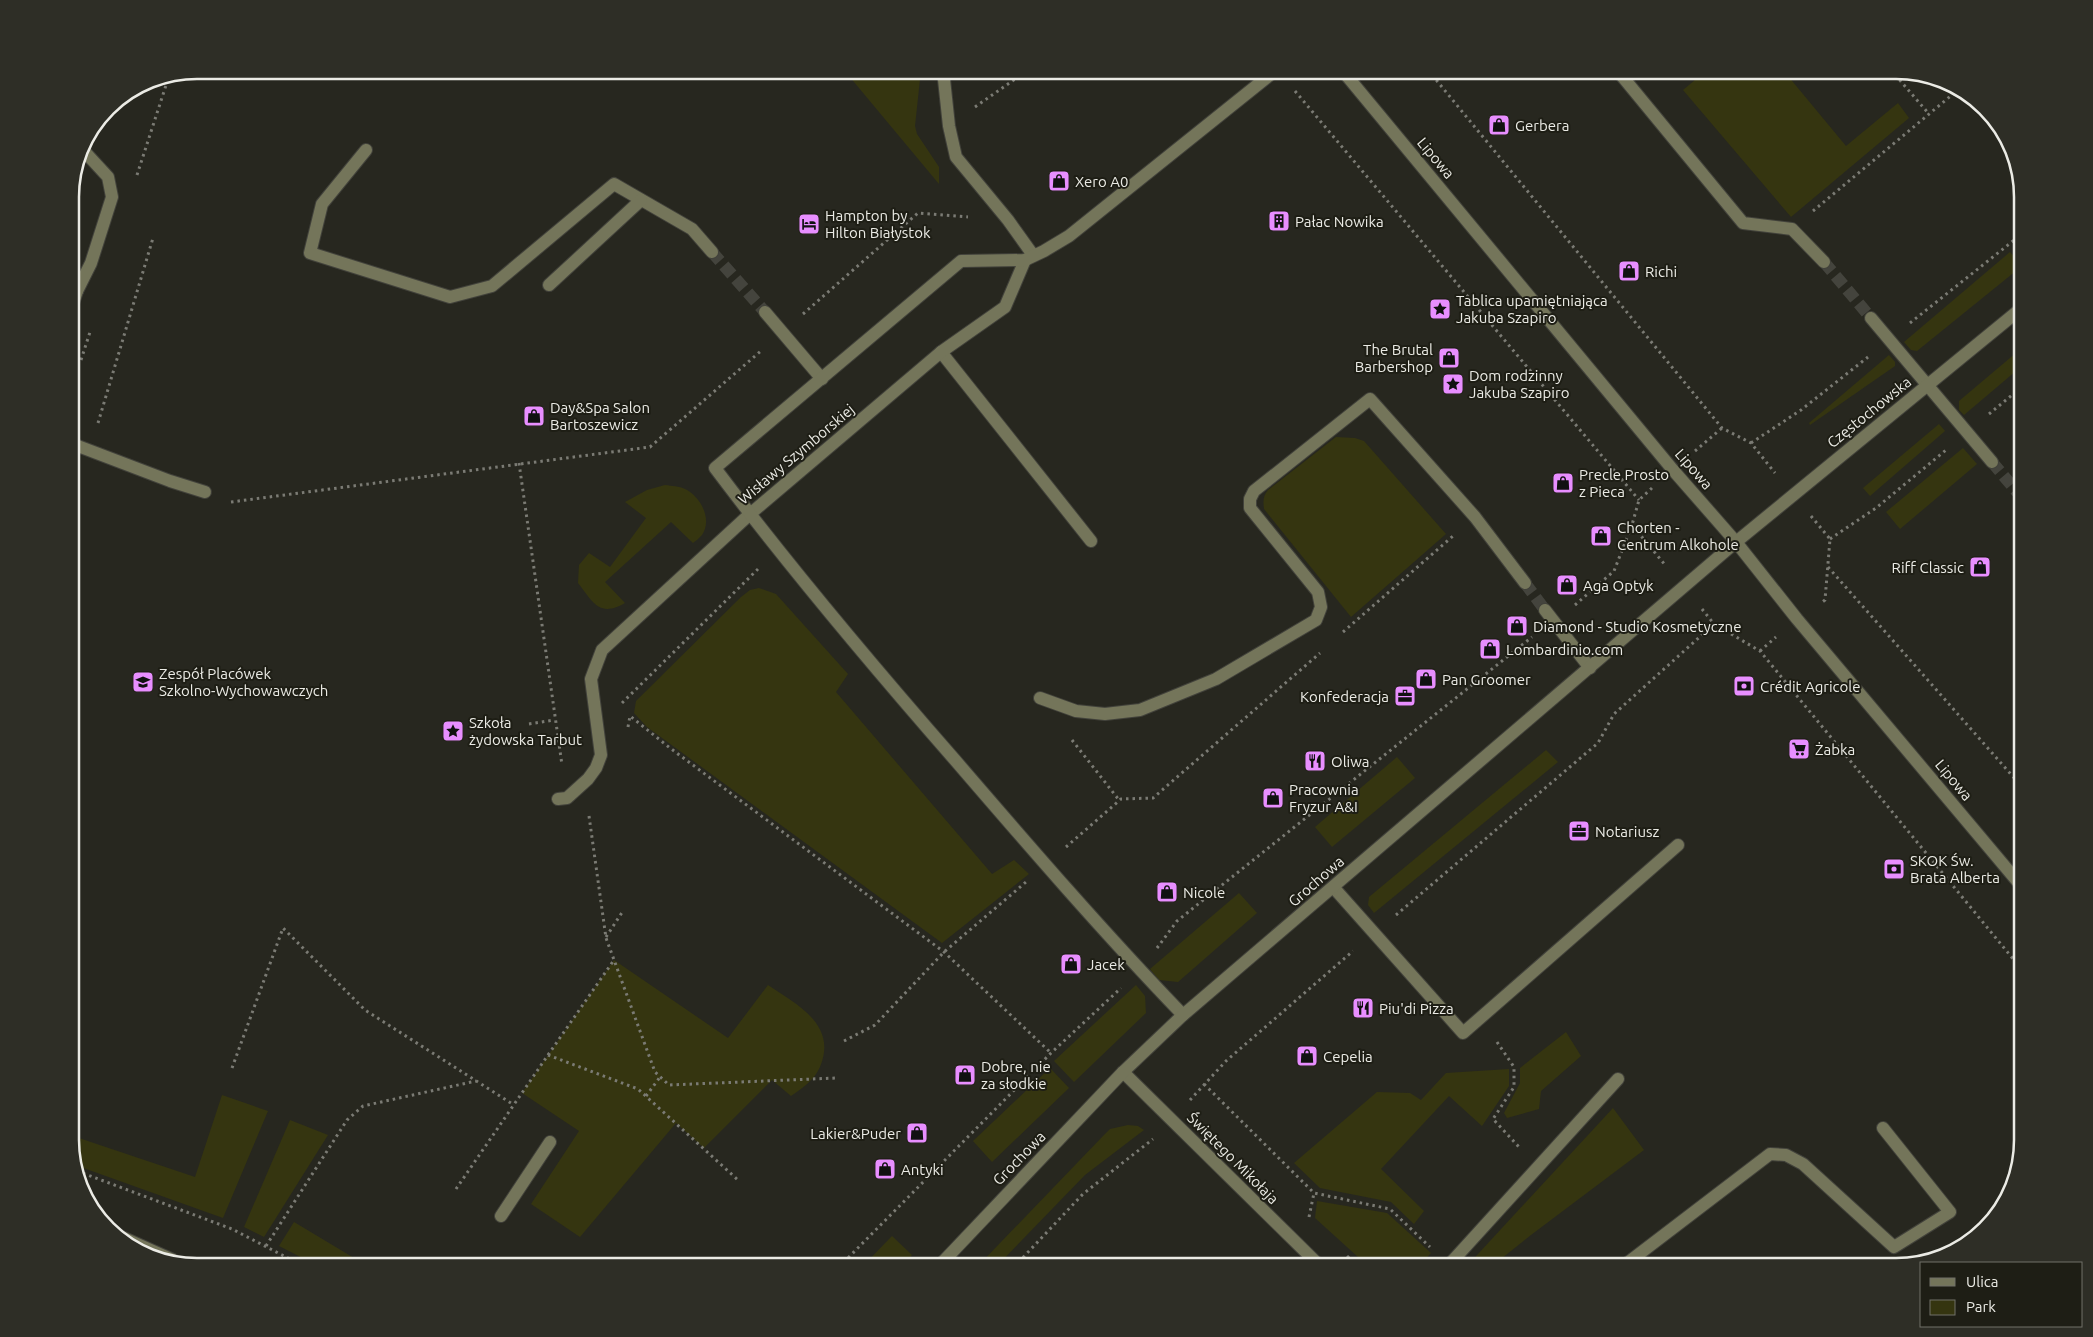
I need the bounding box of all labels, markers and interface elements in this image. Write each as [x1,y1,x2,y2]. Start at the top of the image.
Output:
shop icon: Gerbera [1487,113,1511,137]
place label: Gerbera [1515,117,1569,134]
street label: Lipowa [1414,134,1458,182]
shop icon: Xero A0 [1047,169,1071,193]
place label: Xero A0 [1075,173,1128,190]
place label: Hampton by Hilton Białystok [825,207,931,241]
building icon: Pałac Nowika [1267,209,1291,233]
hotel icon: Hampton by Hilton Białystok [797,212,821,236]
place label: Pałac Nowika [1295,213,1384,230]
shop icon: Richi [1617,259,1641,283]
place label: Richi [1645,263,1677,280]
place label: Tablica upamiętniająca Jakuba Szapiro [1456,292,1608,326]
place icon: Tablica upamiętniająca Jakuba Szapiro [1428,297,1452,321]
place label: The Brutal Barbershop [1355,341,1433,375]
shop icon: The Brutal Barbershop [1437,346,1461,370]
place label: Dom rodzinny Jakuba Szapiro [1469,367,1569,401]
place icon: Dom rodzinny Jakuba Szapiro [1441,372,1465,396]
street label: Częstochowska [1824,373,1914,451]
place label: Day&Spa Salon Bartoszewicz [550,399,650,433]
street label: Wisławy Szymborskiej [734,400,858,508]
shop icon: Day&Spa Salon Bartoszewicz [522,404,546,428]
street label: Lipowa [1672,445,1716,493]
place label: Precle Prosto z Pieca [1579,466,1669,500]
shop icon: Precle Prosto z Pieca [1551,471,1575,495]
place label: Chorten - Centrum Alkohole [1617,519,1739,553]
shop icon: Chorten - Centrum Alkohole [1589,524,1613,548]
shop icon: Riff Classic [1968,555,1992,579]
place label: Riff Classic [1892,559,1964,576]
shop icon: Aga Optyk [1555,573,1579,597]
place label: Aga Optyk [1583,577,1654,594]
shop icon: Diamond - Studio Kosmetyczne [1505,614,1529,638]
place label: Diamond - Studio Kosmetyczne [1533,618,1741,635]
shop icon: Lombardinio.com [1478,637,1502,661]
place label: Lombardinio.com [1506,641,1623,658]
place label: Zespół Placówek Szkolno-Wychowawczych [159,665,328,699]
shop icon: Pan Groomer [1414,667,1438,691]
school or university icon: Zespół Placówek Szkolno-Wychowawczych [131,670,155,694]
place label: Pan Groomer [1442,671,1531,688]
bank icon: Crédit Agricole [1732,674,1756,698]
place label: Crédit Agricole [1760,678,1861,695]
office icon: Konfederacja [1393,684,1417,708]
place label: Konfederacja [1300,688,1389,705]
place label: Szkoła żydowska Tarbut [469,714,582,748]
place icon: Szkoła żydowska Tarbut [441,719,465,743]
supermarket icon: Żabka [1787,737,1811,761]
place label: Żabka [1815,741,1855,758]
restaurant icon: Oliwa [1303,749,1327,773]
place label: Oliwa [1331,753,1370,770]
street label: Lipowa [1932,756,1976,804]
place label: Pracownia Fryzur A&I [1289,781,1359,815]
shop icon: Pracownia Fryzur A&I [1261,786,1285,810]
office icon: Notariusz [1567,819,1591,843]
place label: Notariusz [1595,823,1659,840]
street label: Grochowa [1285,852,1347,910]
place label: SKOK Św. Brata Alberta [1910,852,2000,886]
bank icon: SKOK Św. Brata Alberta [1882,857,1906,881]
shop icon: Nicole [1155,880,1179,904]
place label: Nicole [1183,884,1225,901]
shop icon: Jacek [1059,952,1083,976]
place label: Jacek [1087,956,1125,973]
restaurant icon: Piu'di Pizza [1351,996,1375,1020]
place label: Piu'di Pizza [1379,1000,1454,1017]
shop icon: Cepelia [1295,1044,1319,1068]
place label: Cepelia [1323,1048,1373,1065]
place label: Dobre, nie za słodkie [981,1058,1051,1092]
shop icon: Dobre, nie za słodkie [953,1063,977,1087]
street label: Świętego Mikołaja [1184,1109,1282,1207]
shop icon: Lakier&Puder [905,1121,929,1145]
place label: Lakier&Puder [810,1125,901,1142]
street label: Grochowa [989,1128,1049,1188]
shop icon: Antyki [873,1157,897,1181]
place label: Antyki [901,1161,944,1178]
legend [1920,1262,2083,1327]
text: Ulica [1966,1273,1998,1290]
text: Park [1966,1298,1996,1315]

